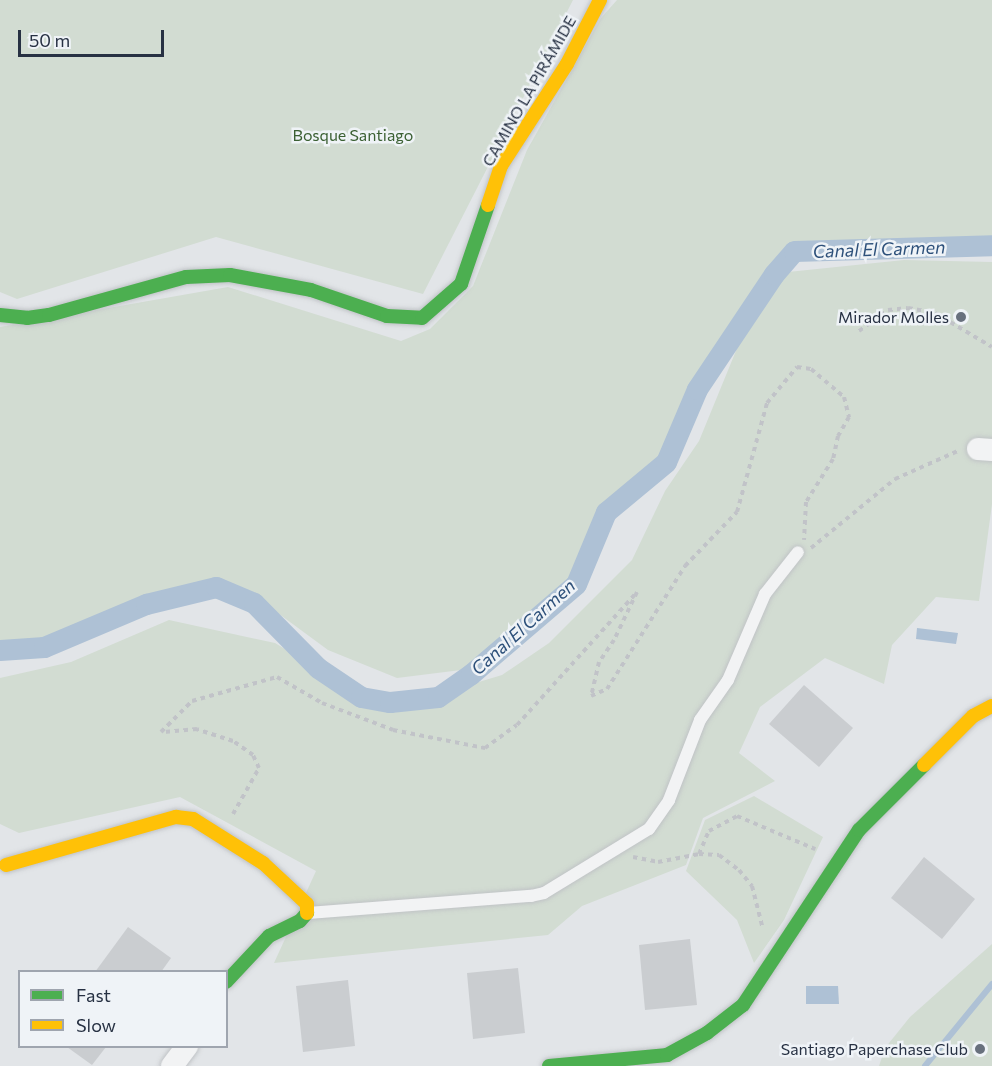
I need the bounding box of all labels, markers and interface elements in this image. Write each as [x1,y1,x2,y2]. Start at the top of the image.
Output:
street label: CAMINO LA PIRÁMIDE [478,12,580,170]
scale bar [21,18,166,56]
text: 50 m [29,29,70,51]
park label: Bosque Santiago [293,125,413,145]
water label: Canal El Carmen [812,236,946,262]
place label: Mirador Molles [838,307,949,327]
marker: Mirador Molles [954,310,968,324]
water label: Canal El Carmen [466,575,580,679]
legend [18,970,228,1048]
text: Fast [76,984,111,1006]
text: Slow [76,1014,116,1036]
place label: Santiago Paperchase Club [781,1039,968,1059]
marker: Santiago Paperchase Club [973,1042,987,1056]

